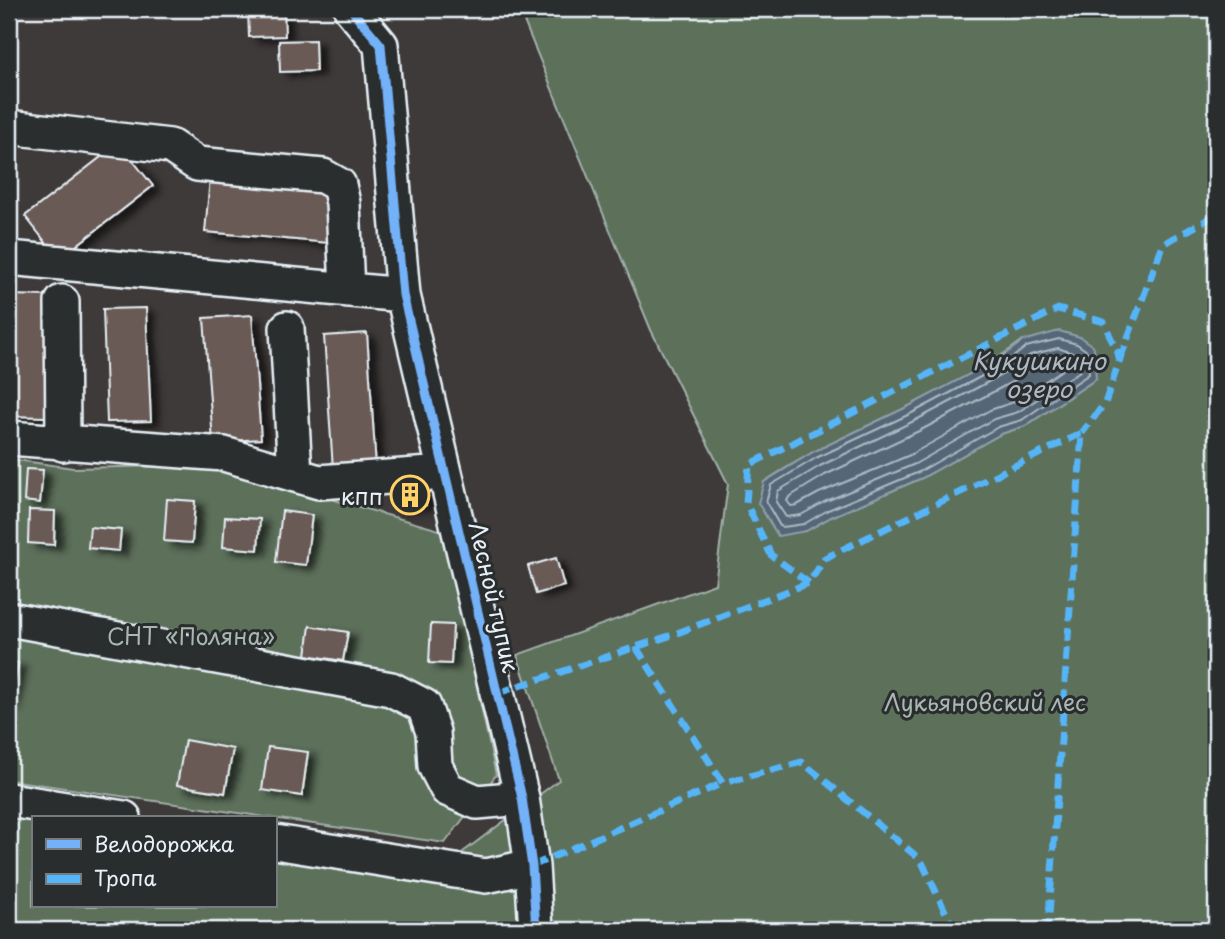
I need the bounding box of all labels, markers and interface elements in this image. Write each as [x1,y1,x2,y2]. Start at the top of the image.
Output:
water label: Кукушкино озеро [972,342,1108,406]
building icon: кпп [389,474,431,516]
place label: кпп [341,478,383,513]
street label: Лесной тупик [461,518,529,676]
park label: СНТ «Поляна» [107,618,275,653]
park label: Лукьяновский лес [884,684,1086,719]
legend [32,816,276,908]
text: Велодорожка [94,827,235,859]
text: Тропа [94,861,156,893]

